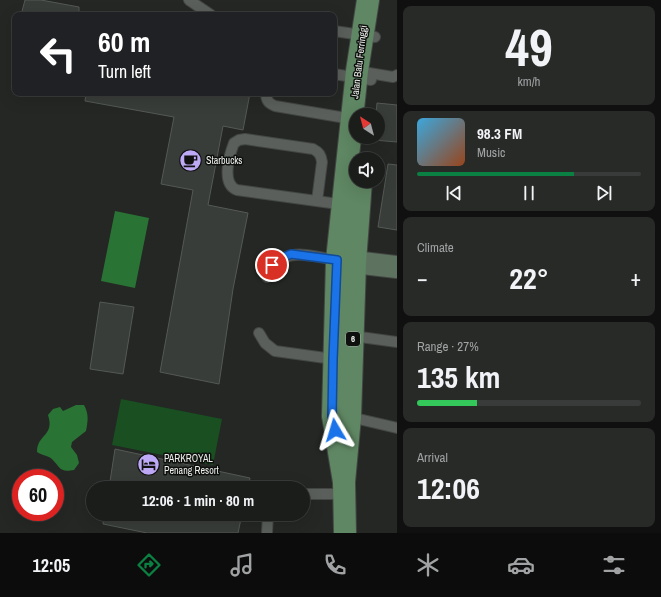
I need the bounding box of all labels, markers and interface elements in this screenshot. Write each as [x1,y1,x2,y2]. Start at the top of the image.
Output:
text: 49 [505,12,553,82]
text: 60 m [98,23,150,61]
street label: Jalan Batu Ferringgi [348,25,370,99]
icon: left [32,28,84,80]
text: Turn left [98,59,151,84]
text: km/h [517,73,541,90]
north arrow [349,108,385,144]
map controls [349,108,385,188]
text: 98.3 FM [477,123,522,144]
text: Music [477,144,505,161]
cafe icon: Starbucks [178,147,204,173]
button: sound [349,152,385,188]
place label: Starbucks [206,154,242,167]
icon: previous [443,182,465,204]
icon: pause [518,182,540,204]
icon: next [593,182,615,204]
text: Climate [417,239,454,256]
pin [255,248,289,282]
icon: arrive [261,254,283,276]
text: 22° [509,258,549,298]
text: − [417,263,428,293]
text: + [630,263,641,293]
road number: 6 [346,332,360,346]
text: Range · 27% [417,338,479,355]
text: 135 km [417,357,500,397]
position arrow [314,409,356,451]
text: Arrival [417,449,448,466]
hotel icon: PARKROYAL Penang Resort [135,451,161,477]
place label: PARKROYAL Penang Resort [164,452,219,477]
text: 12:06 [417,468,480,508]
speed limit sign: 60 [12,469,64,521]
text: 12:06 · 1 min · 80 m [142,490,254,511]
icon: directions [135,551,163,579]
icon: music [228,551,256,579]
icon: phone [321,551,349,579]
icon: climate [414,551,442,579]
icon: car [507,551,535,579]
icon: filters [600,551,628,579]
text: 12:05 [33,553,70,578]

